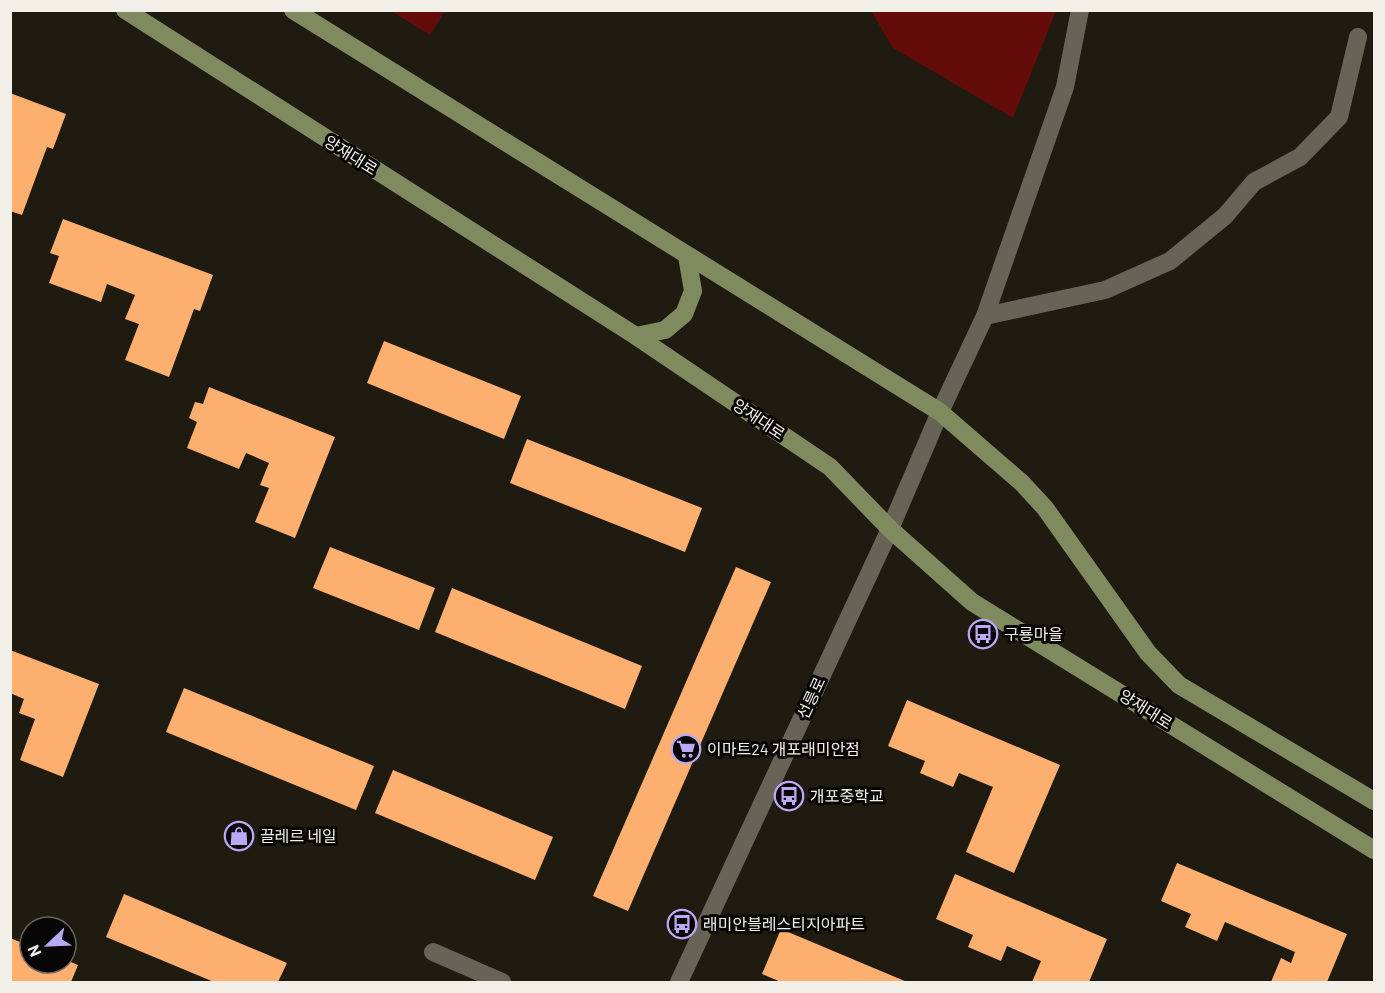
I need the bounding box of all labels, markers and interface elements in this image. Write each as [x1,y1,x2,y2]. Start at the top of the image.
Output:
street label: 양재대로 [321,131,381,178]
street label: 양재대로 [730,394,789,443]
bus stop icon: 구룡마을 [967,618,999,650]
place label: 구룡마을 [1004,624,1063,643]
street label: 선릉로 [793,674,829,722]
street label: 양재대로 [1116,685,1176,732]
supermarket icon: 이마트24 개포래미안점 [670,733,702,765]
place label: 이마트24 개포래미안점 [707,739,860,758]
bus stop icon: 개포중학교 [773,780,805,812]
place label: 개포중학교 [810,786,884,805]
shop icon: 끌레르 네일 [223,820,255,852]
place label: 끌레르 네일 [260,826,337,845]
bus stop icon: 래미안블레스티지아파트 [666,908,698,940]
place label: 래미안블레스티지아파트 [703,914,865,933]
north arrow [18,915,78,975]
text: N [23,942,45,960]

